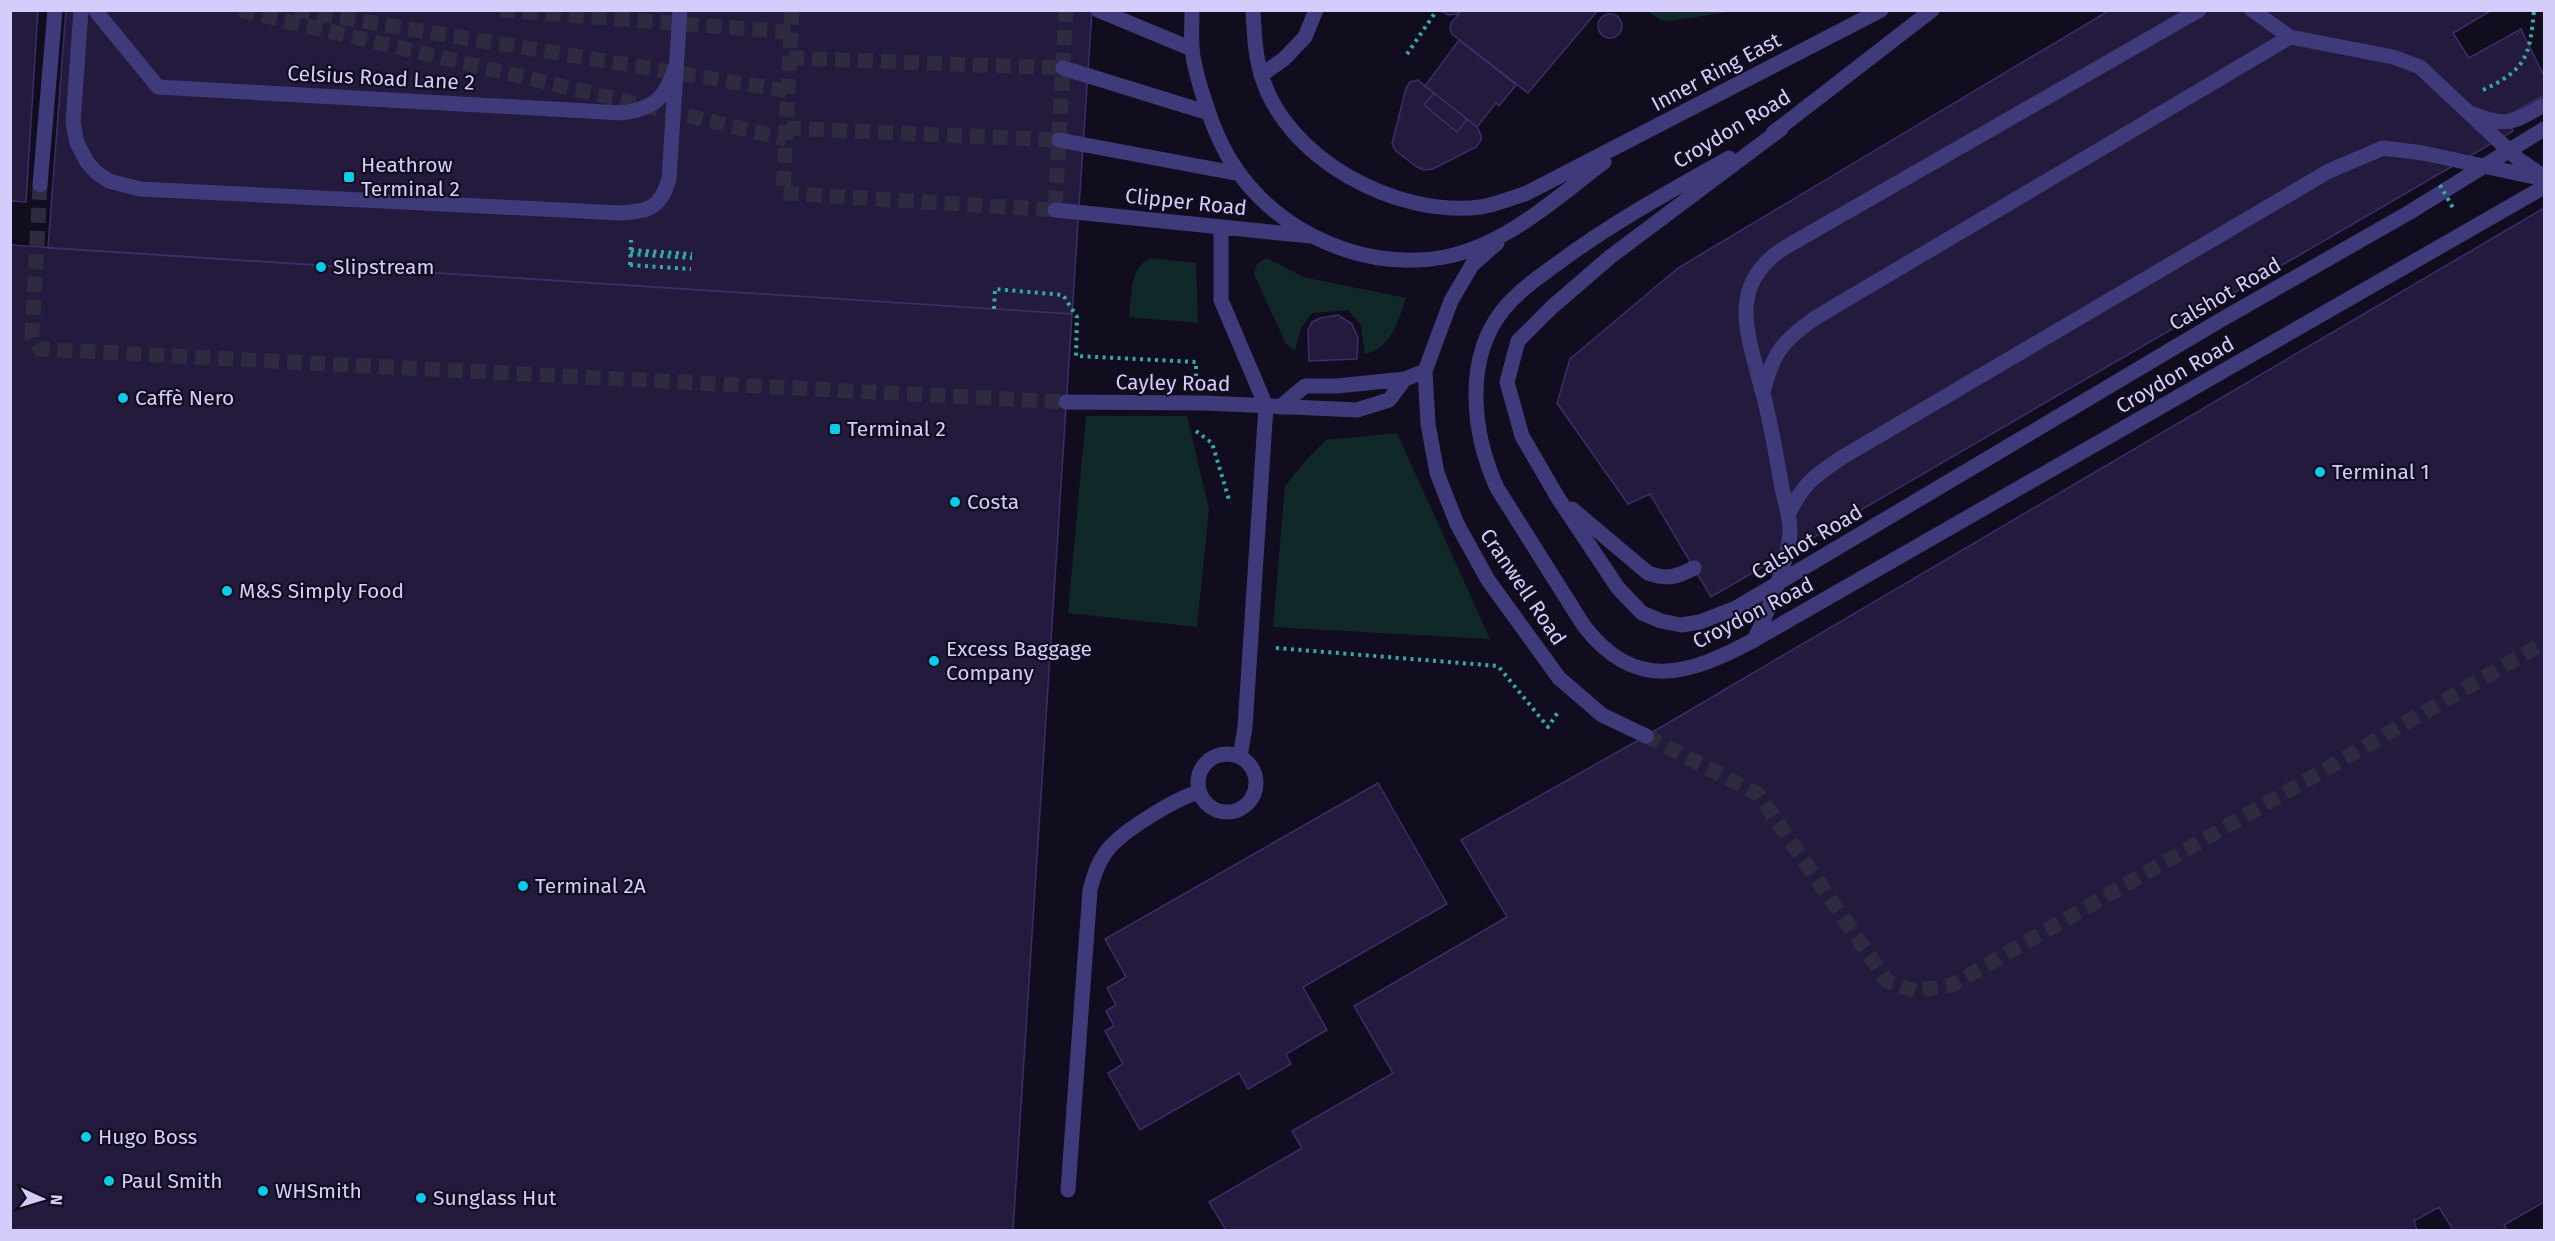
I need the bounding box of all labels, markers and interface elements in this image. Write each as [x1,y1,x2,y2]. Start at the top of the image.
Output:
street label: Inner Ring East [1647,27,1786,117]
street label: Celsius Road Lane 2 [287,60,475,96]
street label: Croydon Road [1669,84,1795,174]
place label: Heathrow Terminal 2 [361,152,460,202]
marker: Heathrow Terminal 2 [342,170,356,184]
street label: Clipper Road [1124,183,1248,221]
street label: Calshot Road [2164,252,2286,336]
place label: Slipstream [333,254,435,280]
marker: Slipstream [314,260,328,274]
street label: Croydon Road [2111,331,2239,419]
street label: Cayley Road [1115,369,1231,397]
place label: Caffè Nero [135,385,234,411]
marker: Caffè Nero [116,391,130,405]
place label: Terminal 2 [847,416,946,442]
marker: Terminal 2 [828,422,842,436]
place label: Terminal 1 [2332,459,2430,485]
marker: Terminal 1 [2313,465,2327,479]
place label: Costa [967,489,1019,515]
marker: Costa [948,495,962,509]
street label: Calshot Road [1747,499,1867,585]
street label: Cranwell Road [1474,524,1572,650]
street label: Croydon Road [1688,571,1818,655]
place label: M&S Simply Food [239,578,404,604]
marker: M&S Simply Food [220,584,234,598]
place label: Excess Baggage Company [946,636,1092,686]
marker: Excess Baggage Company [927,654,941,668]
place label: Terminal 2A [535,873,646,899]
marker: Terminal 2A [516,879,530,893]
place label: Hugo Boss [98,1124,198,1150]
marker: Hugo Boss [79,1130,93,1144]
place label: Paul Smith [121,1168,223,1194]
north arrow [12,1169,72,1229]
marker: Paul Smith [102,1174,116,1188]
place label: WHSmith [275,1178,362,1204]
marker: WHSmith [256,1184,270,1198]
place label: Sunglass Hut [433,1185,557,1211]
marker: Sunglass Hut [414,1191,428,1205]
text: N [47,1194,66,1206]

